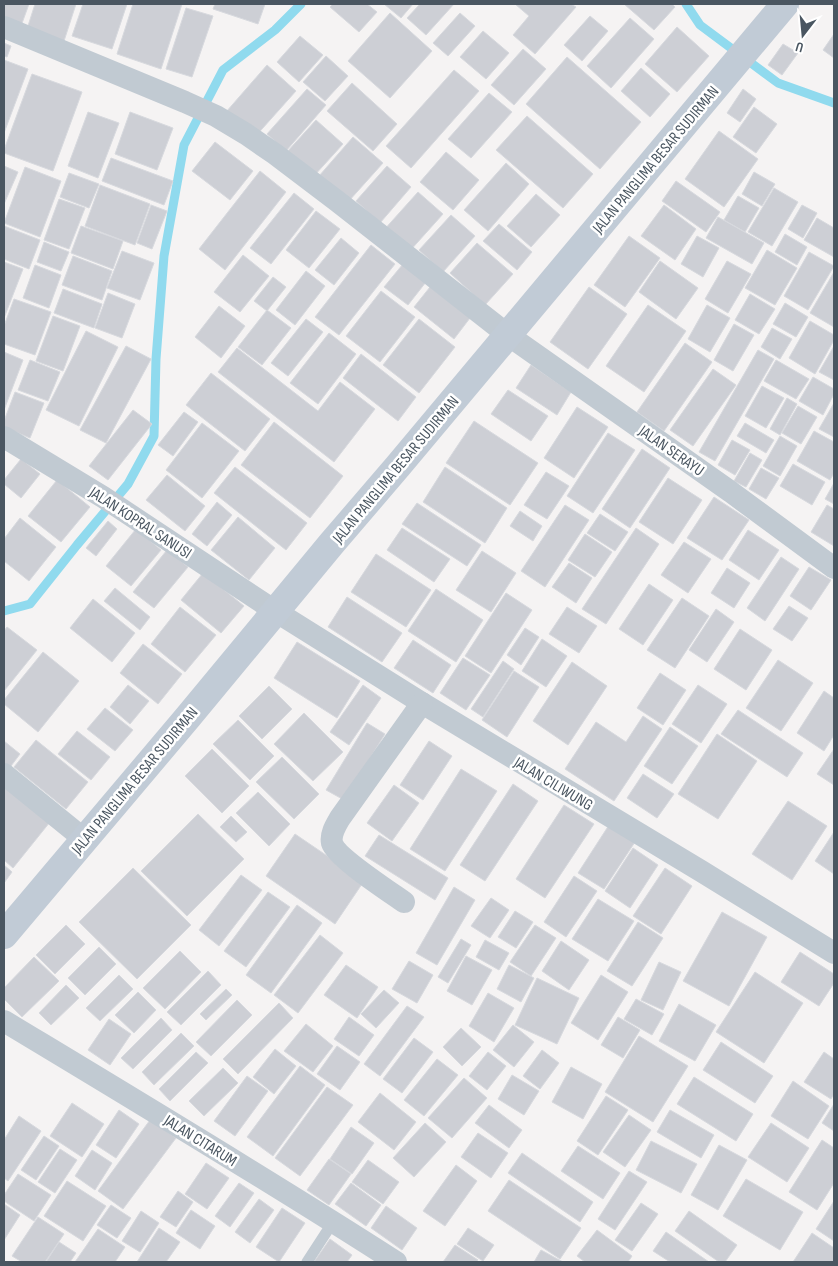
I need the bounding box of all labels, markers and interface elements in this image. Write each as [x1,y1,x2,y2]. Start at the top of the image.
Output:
north arrow [778,10,828,60]
text: U [794,38,805,56]
street label: JALAN PANGLIMA BESAR SUDIRMAN [588,82,723,238]
street label: JALAN PANGLIMA BESAR SUDIRMAN [328,392,463,548]
street label: JALAN SERAYU [634,421,707,481]
street label: JALAN KOPRAL SANUSI [85,483,195,563]
street label: JALAN PANGLIMA BESAR SUDIRMAN [67,703,202,859]
street label: JALAN CILIWUNG [510,753,596,815]
street label: JALAN CITARUM [159,1111,240,1171]

